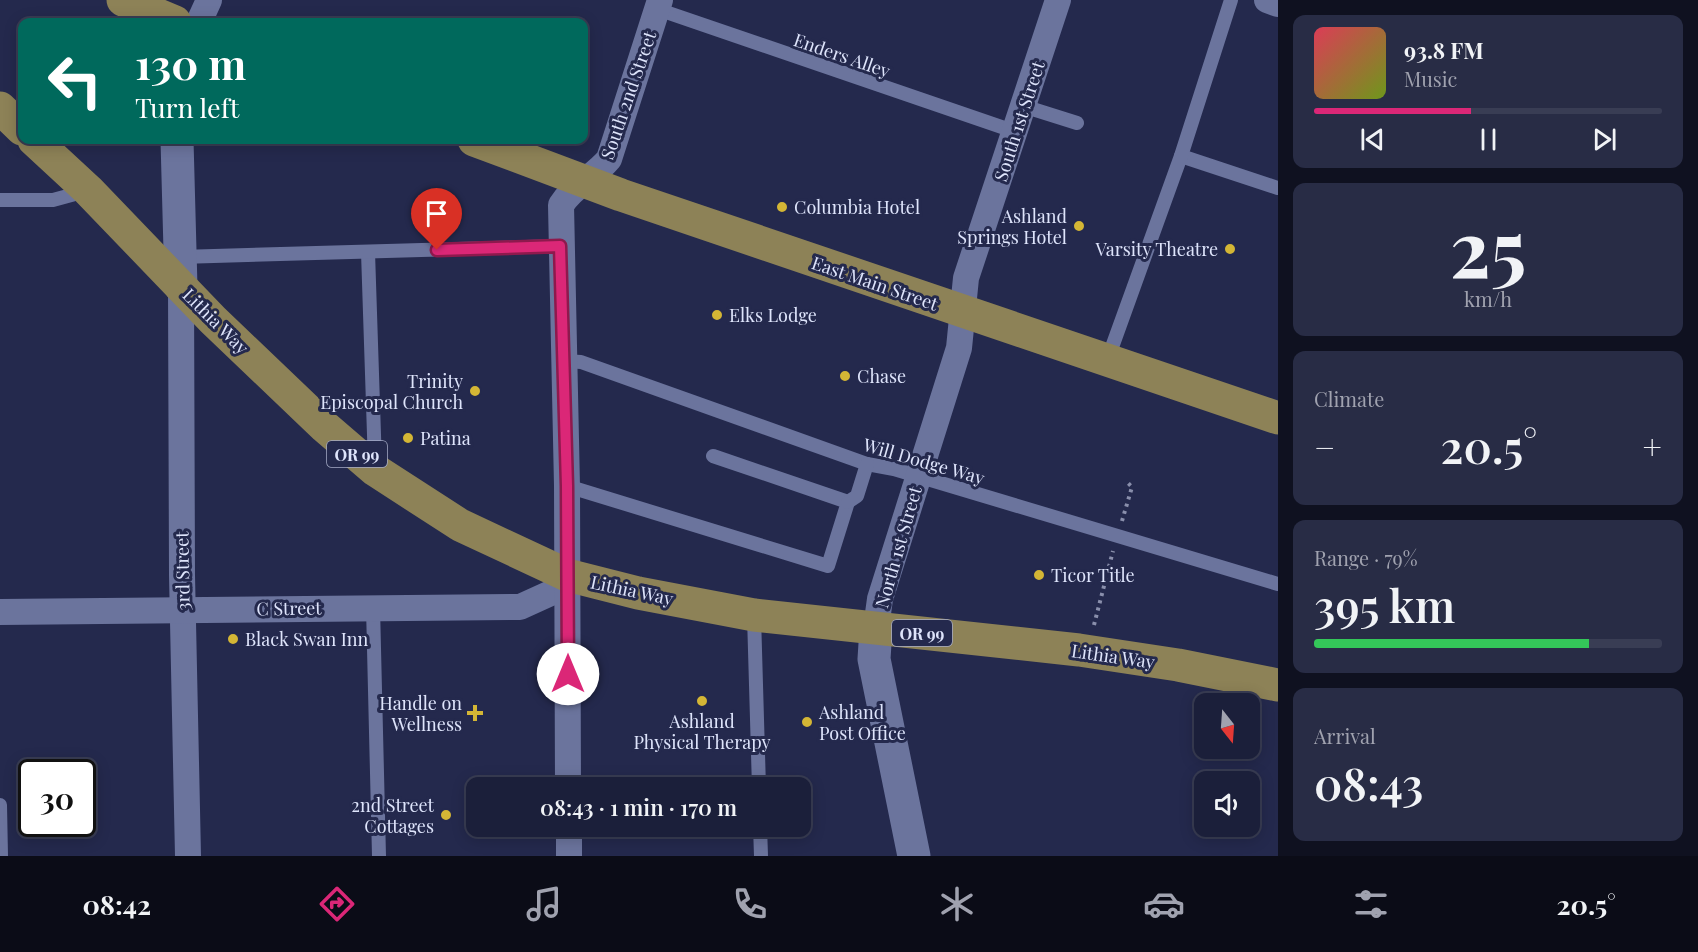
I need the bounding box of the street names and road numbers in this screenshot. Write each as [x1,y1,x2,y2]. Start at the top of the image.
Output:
street label: South 2nd Street [595,27,661,162]
street label: Enders Alley [791,27,893,83]
street label: South 1st Street [988,57,1050,184]
street label: East Main Street [809,250,942,316]
street label: Lithia Way [178,283,254,359]
street label: Will Dodge Way [860,432,987,490]
road number: OR 99 [327,441,387,467]
street label: North 1st Street [869,483,927,611]
street label: 3rd Street [169,531,195,611]
street label: Lithia Way [588,570,676,610]
street label: C Street [256,595,322,621]
road number: OR 99 [892,620,952,646]
street label: Lithia Way [1070,638,1156,674]

